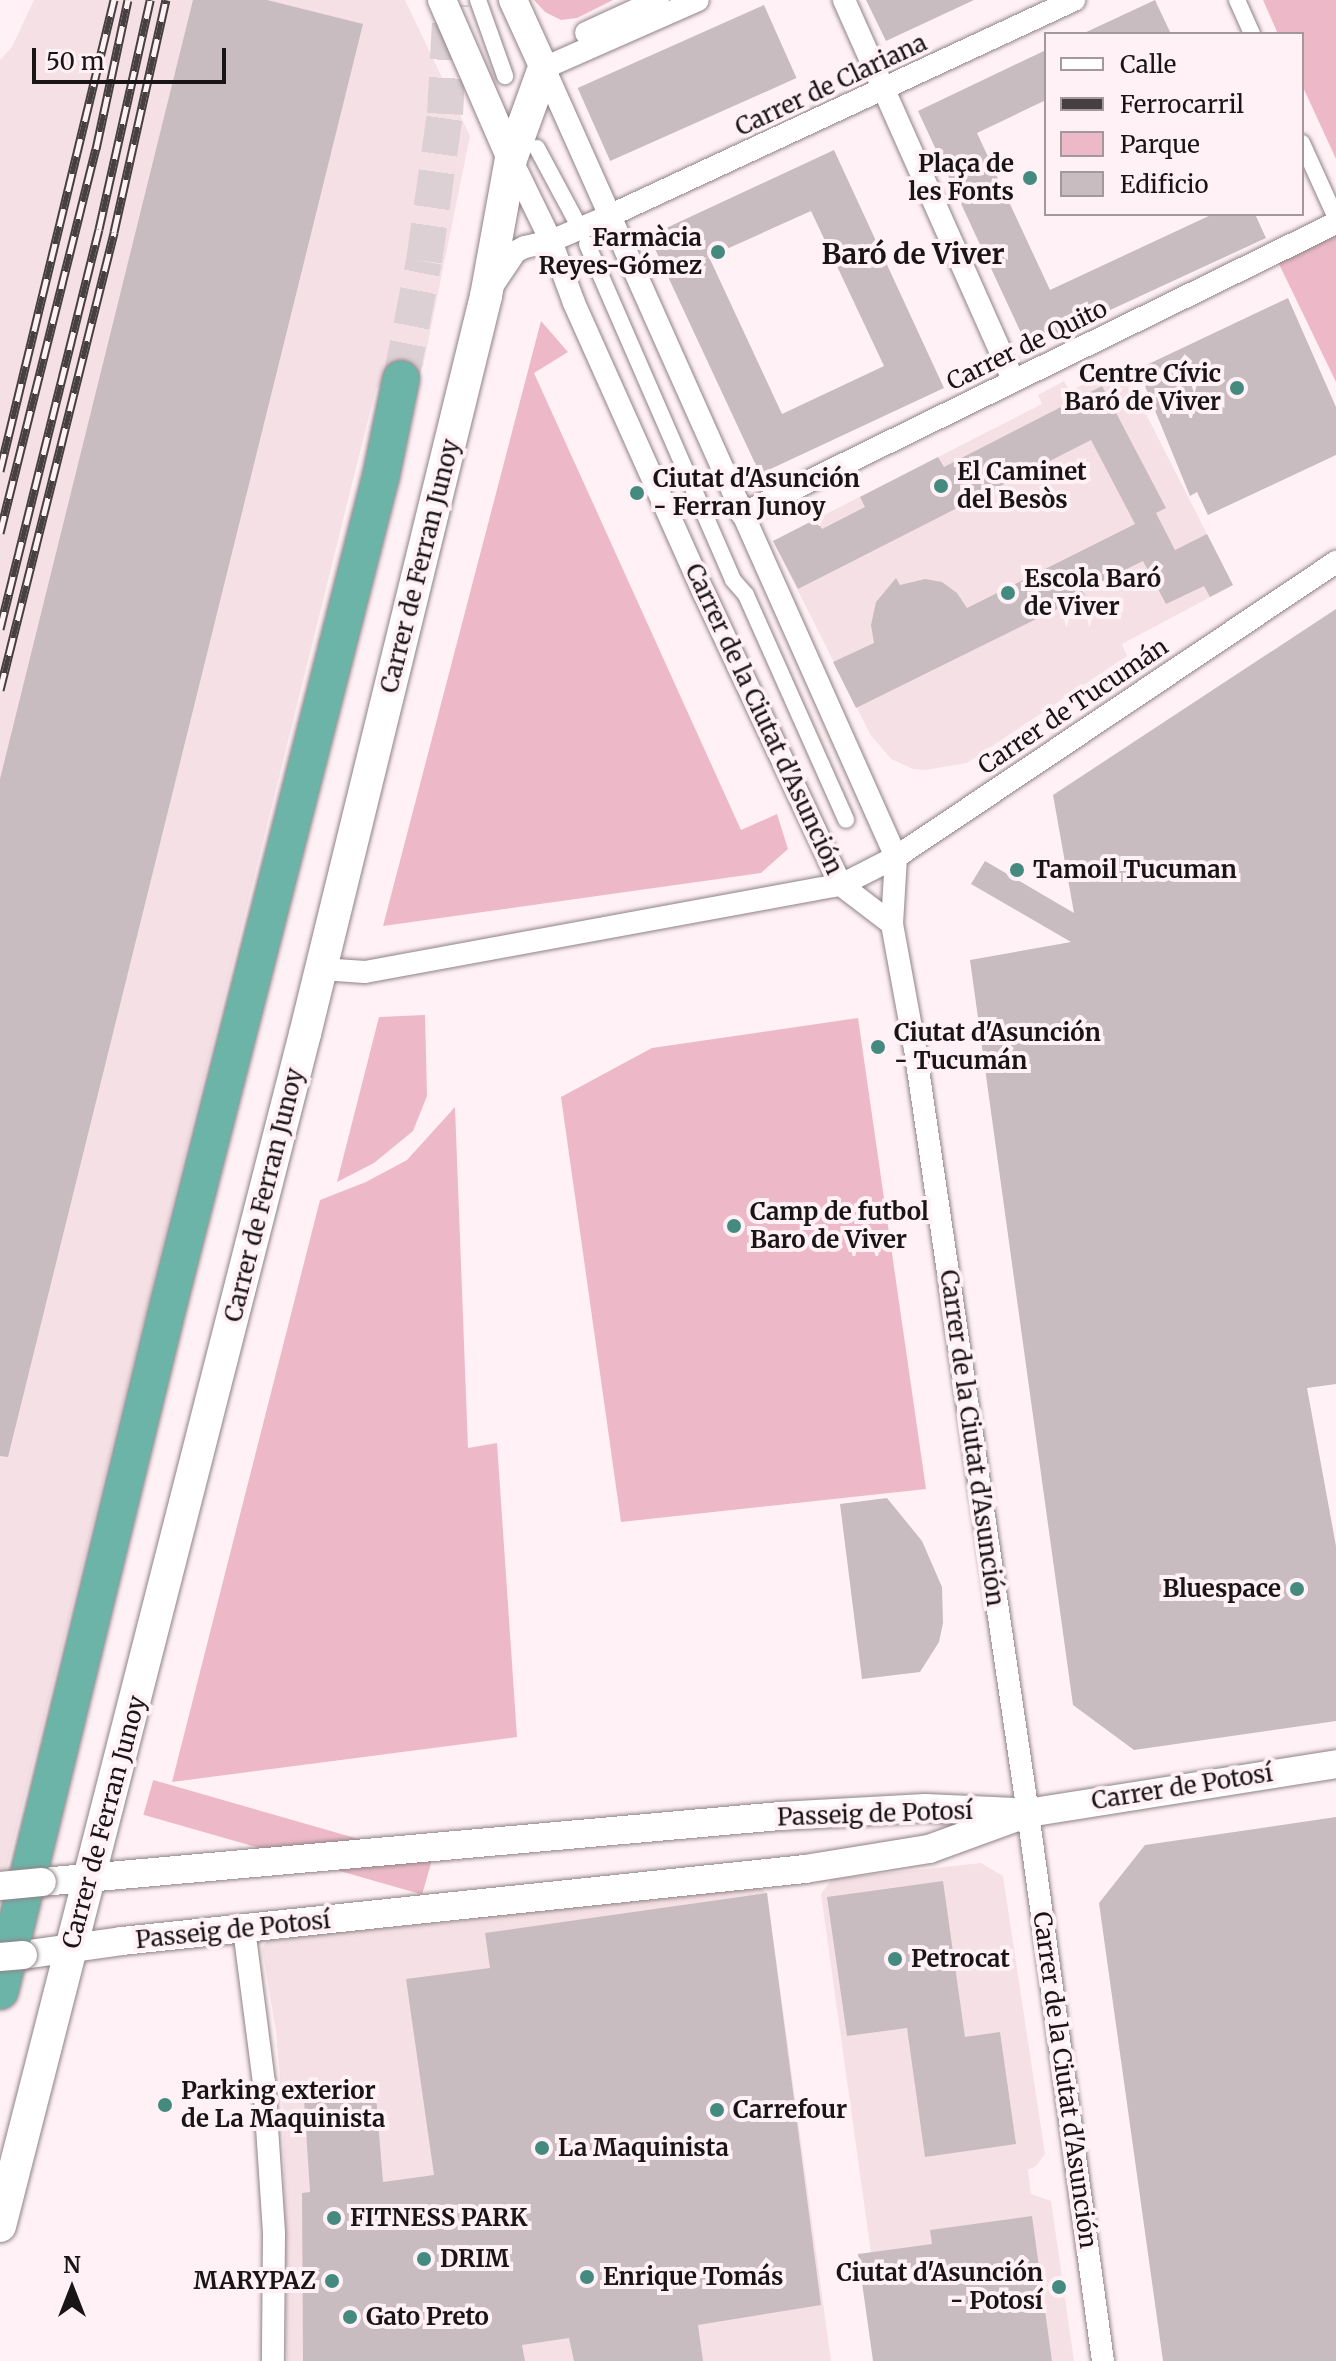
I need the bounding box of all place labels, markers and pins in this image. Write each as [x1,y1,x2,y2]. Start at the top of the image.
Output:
place label: Plaça de les Fonts [909,150,1014,206]
marker: Plaça de les Fonts [1021,169,1039,187]
place label: Farmàcia Reyes-Gómez [538,224,702,280]
marker: Farmàcia Reyes-Gómez [709,243,727,261]
place label: Centre Cívic Baró de Viver [1064,360,1221,416]
marker: Centre Cívic Baró de Viver [1228,379,1246,397]
place label: El Caminet del Besòs [957,458,1087,514]
place label: Ciutat d'Asunción - Ferran Junoy [653,465,860,521]
marker: El Caminet del Besòs [932,477,950,495]
marker: Ciutat d'Asunción - Ferran Junoy [628,484,646,502]
place label: Escola Baró de Viver [1024,565,1161,621]
marker: Escola Baró de Viver [999,584,1017,602]
place label: Tamoil Tucuman [1033,856,1237,884]
marker: Tamoil Tucuman [1008,861,1026,879]
place label: Ciutat d'Asunción - Tucumán [894,1019,1101,1075]
marker: Ciutat d'Asunción - Tucumán [869,1038,887,1056]
place label: Camp de futbol Baro de Viver [750,1198,929,1254]
marker: Camp de futbol Baro de Viver [725,1217,743,1235]
place label: Bluespace [1162,1575,1281,1603]
marker: Bluespace [1288,1580,1306,1598]
place label: Petrocat [911,1945,1010,1973]
marker: Petrocat [886,1950,904,1968]
place label: Parking exterior de La Maquinista [181,2077,385,2133]
marker: Parking exterior de La Maquinista [156,2096,174,2114]
place label: Carrefour [733,2096,847,2124]
marker: Carrefour [708,2101,726,2119]
place label: La Maquinista [558,2134,729,2162]
marker: La Maquinista [533,2139,551,2157]
place label: FITNESS PARK [350,2204,527,2232]
marker: FITNESS PARK [325,2209,343,2227]
place label: DRIM [440,2245,509,2273]
marker: DRIM [415,2250,433,2268]
place label: Ciutat d'Asunción - Potosí [836,2259,1043,2315]
place label: Enrique Tomás [603,2263,783,2291]
place label: MARYPAZ [194,2267,316,2295]
marker: Enrique Tomás [578,2268,596,2286]
marker: MARYPAZ [323,2272,341,2290]
marker: Ciutat d'Asunción - Potosí [1050,2278,1068,2296]
place label: Gato Preto [366,2303,489,2331]
marker: Gato Preto [341,2308,359,2326]

